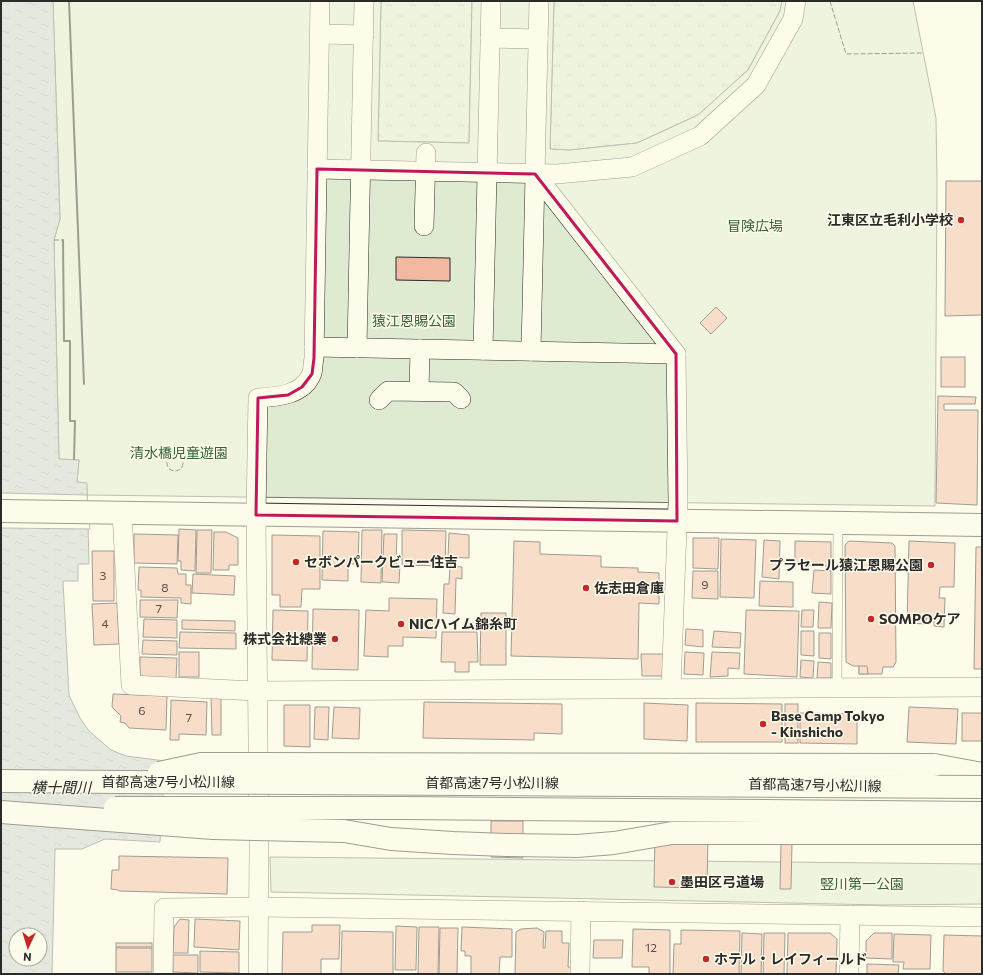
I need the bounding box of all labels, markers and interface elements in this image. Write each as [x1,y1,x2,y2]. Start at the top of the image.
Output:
place label: 江東区立毛利小学校 [827,211,953,228]
marker: 江東区立毛利小学校 [956,215,966,225]
park label: 冒険広場 [727,217,783,234]
park label: 猿江恩賜公園 [372,312,456,329]
park label: 清水橋児童遊園 [130,444,228,461]
place label: セボンパークビュー住吉 [304,553,458,570]
place label: プラセール猿江恩賜公園 [769,556,923,573]
marker: セボンパークビュー住吉 [291,557,301,567]
marker: プラセール猿江恩賜公園 [926,560,936,570]
house number: 3 [100,568,107,582]
house number: 9 [701,577,709,591]
place label: 佐志田倉庫 [594,579,664,596]
house number: 8 [161,580,169,594]
marker: 佐志田倉庫 [581,583,591,593]
house number: 7 [156,601,162,615]
place label: SOMPOケア [879,610,961,627]
marker: SOMPOケア [866,614,876,624]
place label: NICハイム錦糸町 [409,615,517,632]
house number: 4 [101,616,109,630]
marker: NICハイム錦糸町 [396,619,406,629]
place label: 株式会社總業 [243,630,327,647]
marker: 株式会社總業 [330,634,340,644]
house number: 6 [138,703,146,717]
place label: Base Camp Tokyo - Kinshicho [771,707,885,740]
house number: 7 [186,710,192,724]
marker: Base Camp Tokyo - Kinshicho [758,719,768,729]
street label: 首都高速7号小松川線 [101,773,235,790]
street label: 首都高速7号小松川線 [425,774,559,791]
street label: 首都高速7号小松川線 [748,775,882,794]
water label: 横十間川 [31,778,93,796]
place label: 墨田区弓道場 [680,873,764,890]
park label: 竪川第一公園 [820,875,904,892]
marker: 墨田区弓道場 [667,877,677,887]
north arrow [8,927,48,967]
house number: 12 [645,940,657,954]
place label: ホテル・レイフィールド [714,950,868,967]
text: N [23,951,32,964]
marker: ホテル・レイフィールド [701,954,711,964]

